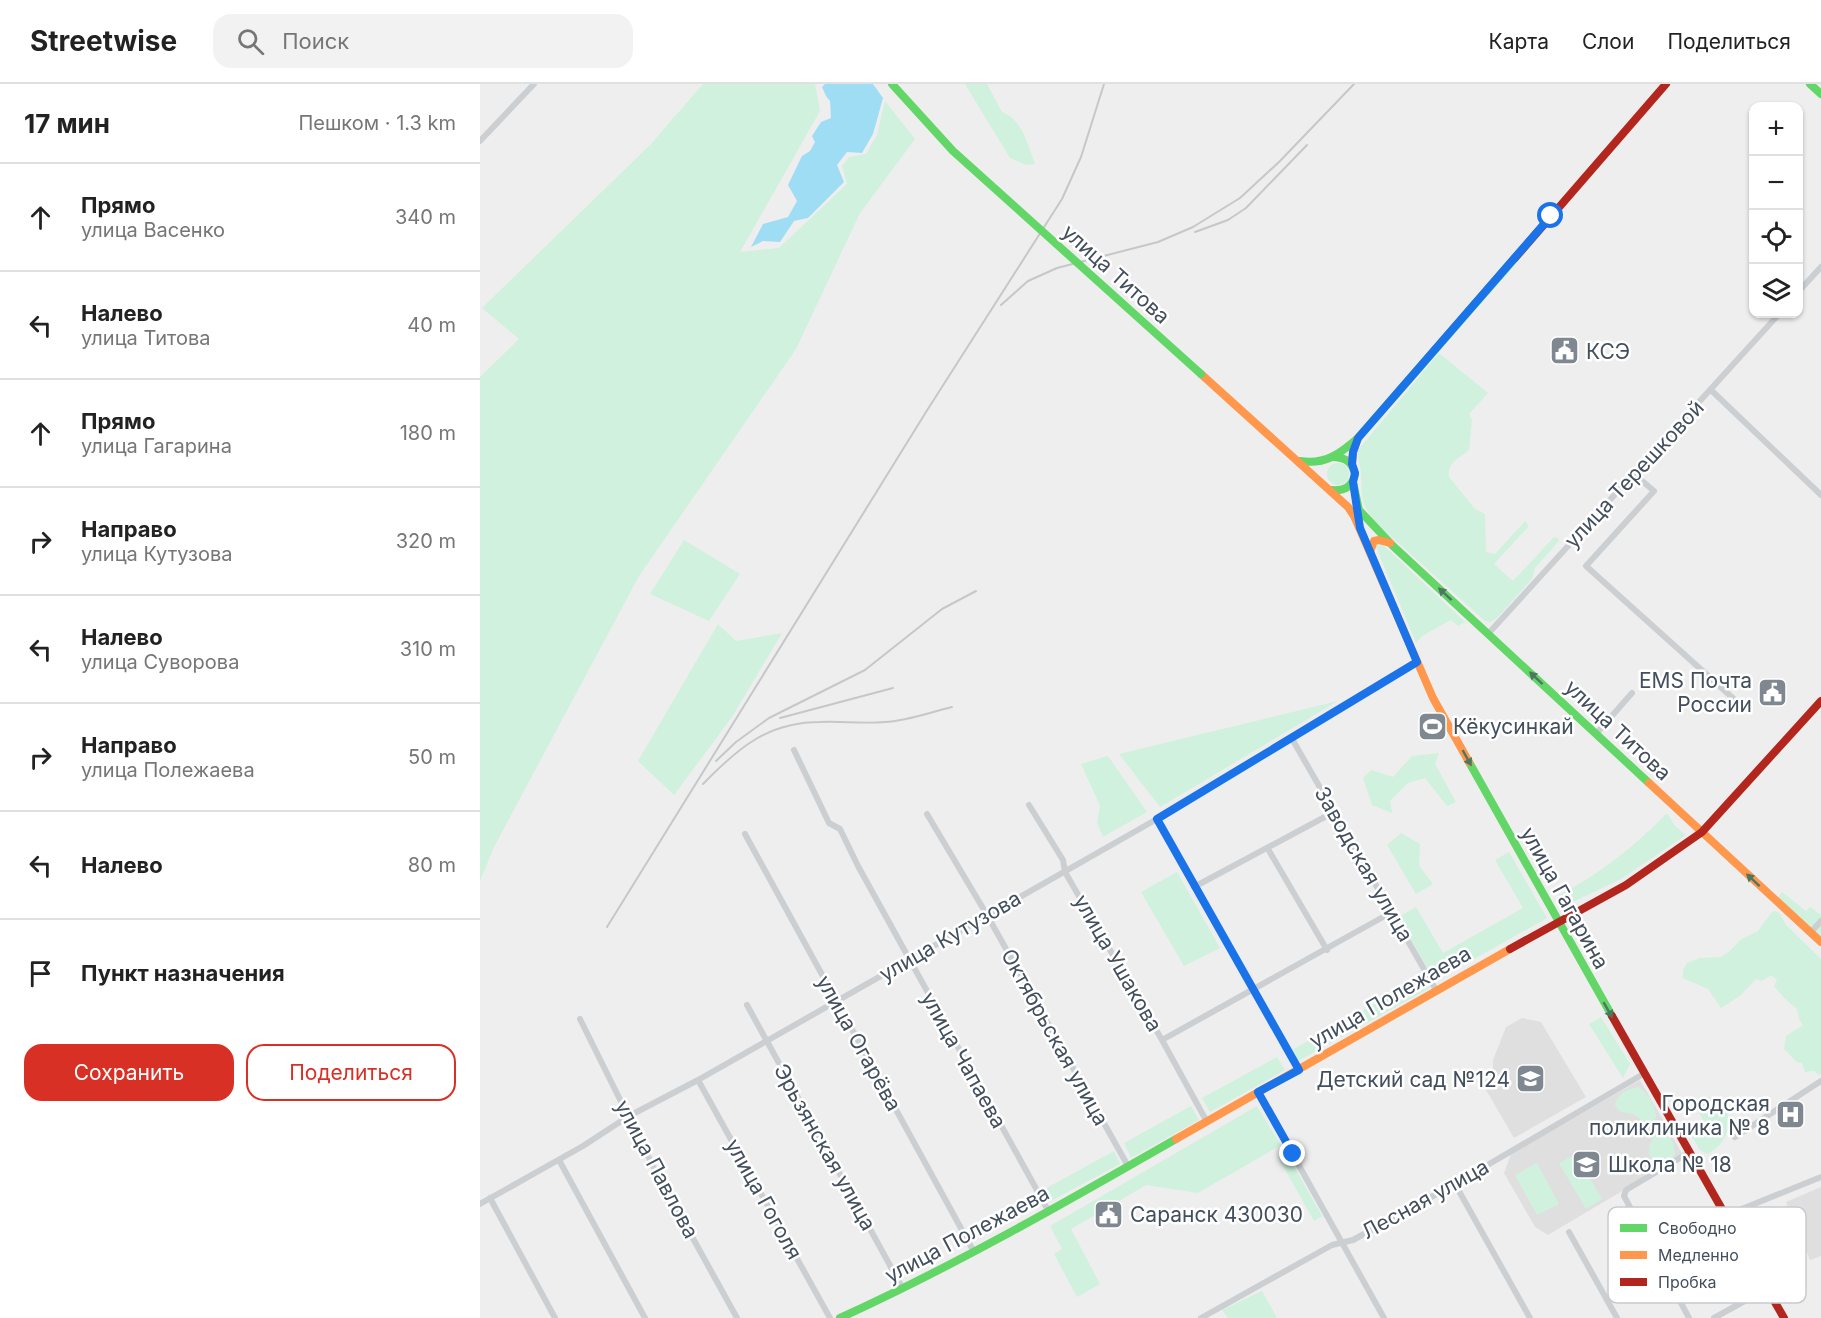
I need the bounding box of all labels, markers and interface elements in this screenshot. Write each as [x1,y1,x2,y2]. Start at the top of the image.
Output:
search box [213,14,633,68]
text: Streetwise [30,24,177,58]
icon: search [234,25,267,58]
text: Поиск [282,28,349,54]
text: Карта [1489,29,1549,54]
text: Слои [1582,29,1634,54]
text: Поделиться [1667,29,1791,54]
map controls [1749,102,1803,318]
button: + [1749,102,1803,156]
text: 17 мин [24,108,110,139]
text: Пешком · 1.3 km [298,111,456,135]
button: − [1749,156,1803,210]
text: Прямо [81,192,155,218]
icon: ahead [24,201,57,234]
route start [1537,202,1563,228]
text: 340 m [395,205,456,229]
button: locate [1749,210,1803,264]
text: улица Васенко [81,218,225,242]
street label: улица Титова [1057,219,1175,329]
button: layers [1749,264,1803,318]
text: Налево [81,300,163,326]
icon: left [24,309,57,342]
text: 40 m [407,313,456,337]
text: улица Титова [81,326,211,350]
public building icon: КСЭ [1549,335,1581,367]
place label: КСЭ [1586,339,1630,364]
street label: улица Терешковой [1559,395,1709,553]
text: Прямо [81,408,155,434]
icon: ahead [24,417,57,450]
text: 180 m [400,421,456,445]
text: улица Гагарина [81,434,232,458]
text: Направо [81,516,177,542]
icon: right [24,525,57,558]
text: 320 m [396,529,456,553]
text: улица Кутузова [81,542,233,566]
one-way arrow [1438,588,1453,601]
text: Налево [81,624,163,650]
icon: left [24,633,57,666]
text: 310 m [400,637,456,661]
text: улица Суворова [81,650,239,674]
place label: EMS Почта России [1639,668,1752,717]
one-way arrow [1528,671,1543,685]
street label: улица Титова [1560,674,1676,786]
public building icon: EMS Почта России [1757,676,1789,708]
sports icon: Кёкусинкай [1416,710,1448,742]
place label: Кёкусинкай [1453,714,1574,739]
text: Направо [81,732,177,758]
icon: right [24,741,57,774]
text: 50 m [408,745,456,769]
one-way arrow [1462,750,1472,767]
text: улица Полежаева [81,758,255,782]
street label: Заводская улица [1309,782,1419,946]
street label: улица Гагарина [1516,823,1614,973]
icon: left [24,849,57,882]
text: Налево [81,852,163,878]
text: 80 m [408,853,456,877]
one-way arrow [1746,873,1761,887]
street label: улица Кутузова [875,885,1025,987]
street label: улица Ушакова [1069,890,1167,1036]
street label: улица Полежаева [1305,941,1475,1053]
street label: Октябрьская улица [996,944,1114,1130]
icon: arrive [24,957,57,990]
text: Пункт назначения [81,960,285,986]
street label: улица Огарёва [811,971,907,1115]
street label: улица Чапаева [916,987,1012,1133]
one-way arrow [1603,1002,1614,1018]
button: Сохранить [24,1044,234,1101]
button: Поделиться [246,1044,456,1101]
street label: Эрьзянская улица [769,1059,881,1235]
school or university icon: Детский сад №124 [1515,1063,1547,1095]
place label: Детский сад №124 [1316,1067,1510,1092]
place label: Городская поликлиника № 8 [1589,1091,1770,1140]
street label: улица Павлова [610,1096,704,1242]
hospital icon: Городская поликлиника № 8 [1775,1099,1807,1131]
street label: улица Гоголя [721,1134,807,1264]
route end [1279,1140,1305,1166]
school or university icon: Школа № 18 [1571,1148,1603,1180]
place label: Школа № 18 [1608,1152,1732,1177]
street label: Лесная улица [1357,1154,1493,1244]
street label: улица Полежаева [881,1180,1053,1288]
public building icon: Саранск 430030 [1093,1198,1125,1230]
place label: Саранск 430030 [1130,1202,1303,1227]
legend [1608,1207,1806,1303]
text: Свободно [1658,1218,1737,1238]
text: Медленно [1658,1245,1739,1265]
text: Пробка [1658,1272,1716,1292]

